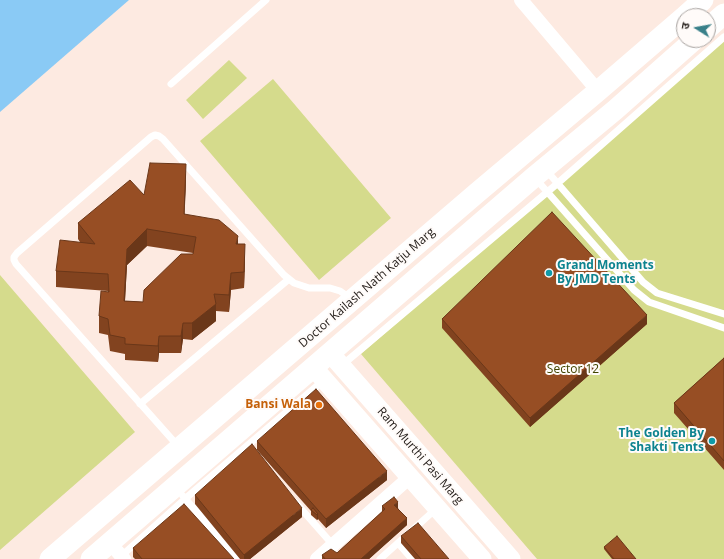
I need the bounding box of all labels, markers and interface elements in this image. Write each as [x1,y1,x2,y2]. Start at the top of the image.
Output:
north arrow [676,8,716,48]
text: उ [677,21,693,30]
street label: Doctor Kailash Nath Katju Marg [296,225,438,351]
place label: Grand Moments By JMD Tents [557,259,654,287]
marker: Grand Moments By JMD Tents [544,268,554,278]
park label: Sector 12 [547,363,599,377]
place label: Bansi Wala [245,398,311,412]
marker: Bansi Wala [314,400,324,410]
street label: Ram Murthi Pasi Marg [374,405,466,507]
place label: The Golden By Shakti Tents [619,427,704,455]
marker: The Golden By Shakti Tents [707,436,717,446]

